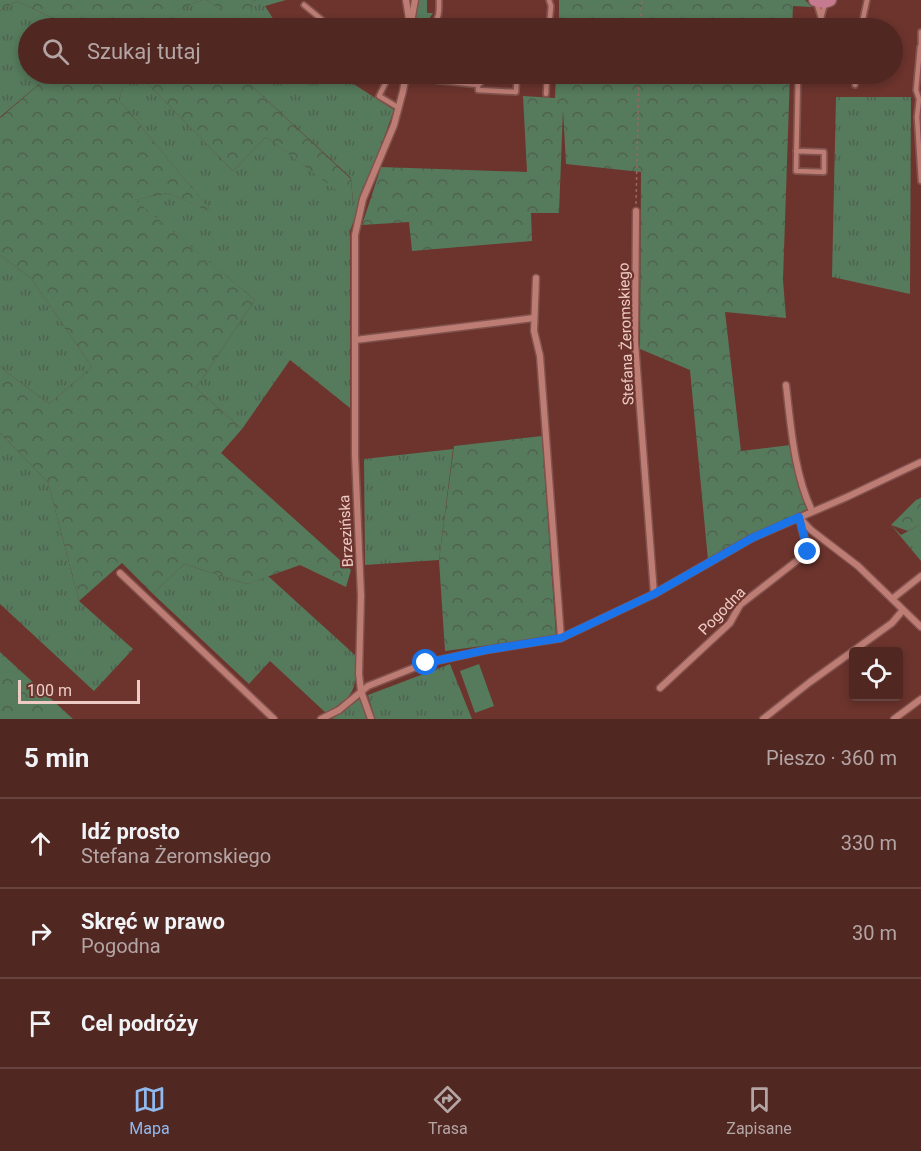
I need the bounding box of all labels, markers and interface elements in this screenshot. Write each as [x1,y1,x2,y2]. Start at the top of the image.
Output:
search box [18,18,903,84]
icon: search [39,35,72,68]
text: Szukaj tutaj [87,39,201,64]
street label: Stefana Żeromskiego [615,262,637,406]
street label: Brzezińska [335,494,357,568]
route end [794,538,820,564]
street label: Pogodna [695,583,749,639]
map controls [849,647,903,701]
button: locate [849,647,903,701]
route start [412,649,438,675]
scale bar [18,677,140,704]
text: 100 m [27,681,72,700]
text: 5 min [24,743,89,773]
text: Pieszo · 360 m [766,746,897,770]
text: Idź prosto [81,819,180,844]
icon: ahead [24,827,57,860]
text: 330 m [841,831,897,855]
text: Stefana Żeromskiego [81,844,271,868]
text: Skręć w prawo [81,909,225,934]
icon: right [24,917,57,950]
text: 30 m [852,921,897,945]
text: Pogodna [81,934,161,958]
icon: arrive [24,1007,57,1040]
text: Cel podróży [81,1011,198,1036]
tab: Mapa [129,1083,170,1138]
tab: Trasa [428,1083,468,1138]
tab: Zapisane [726,1083,792,1138]

